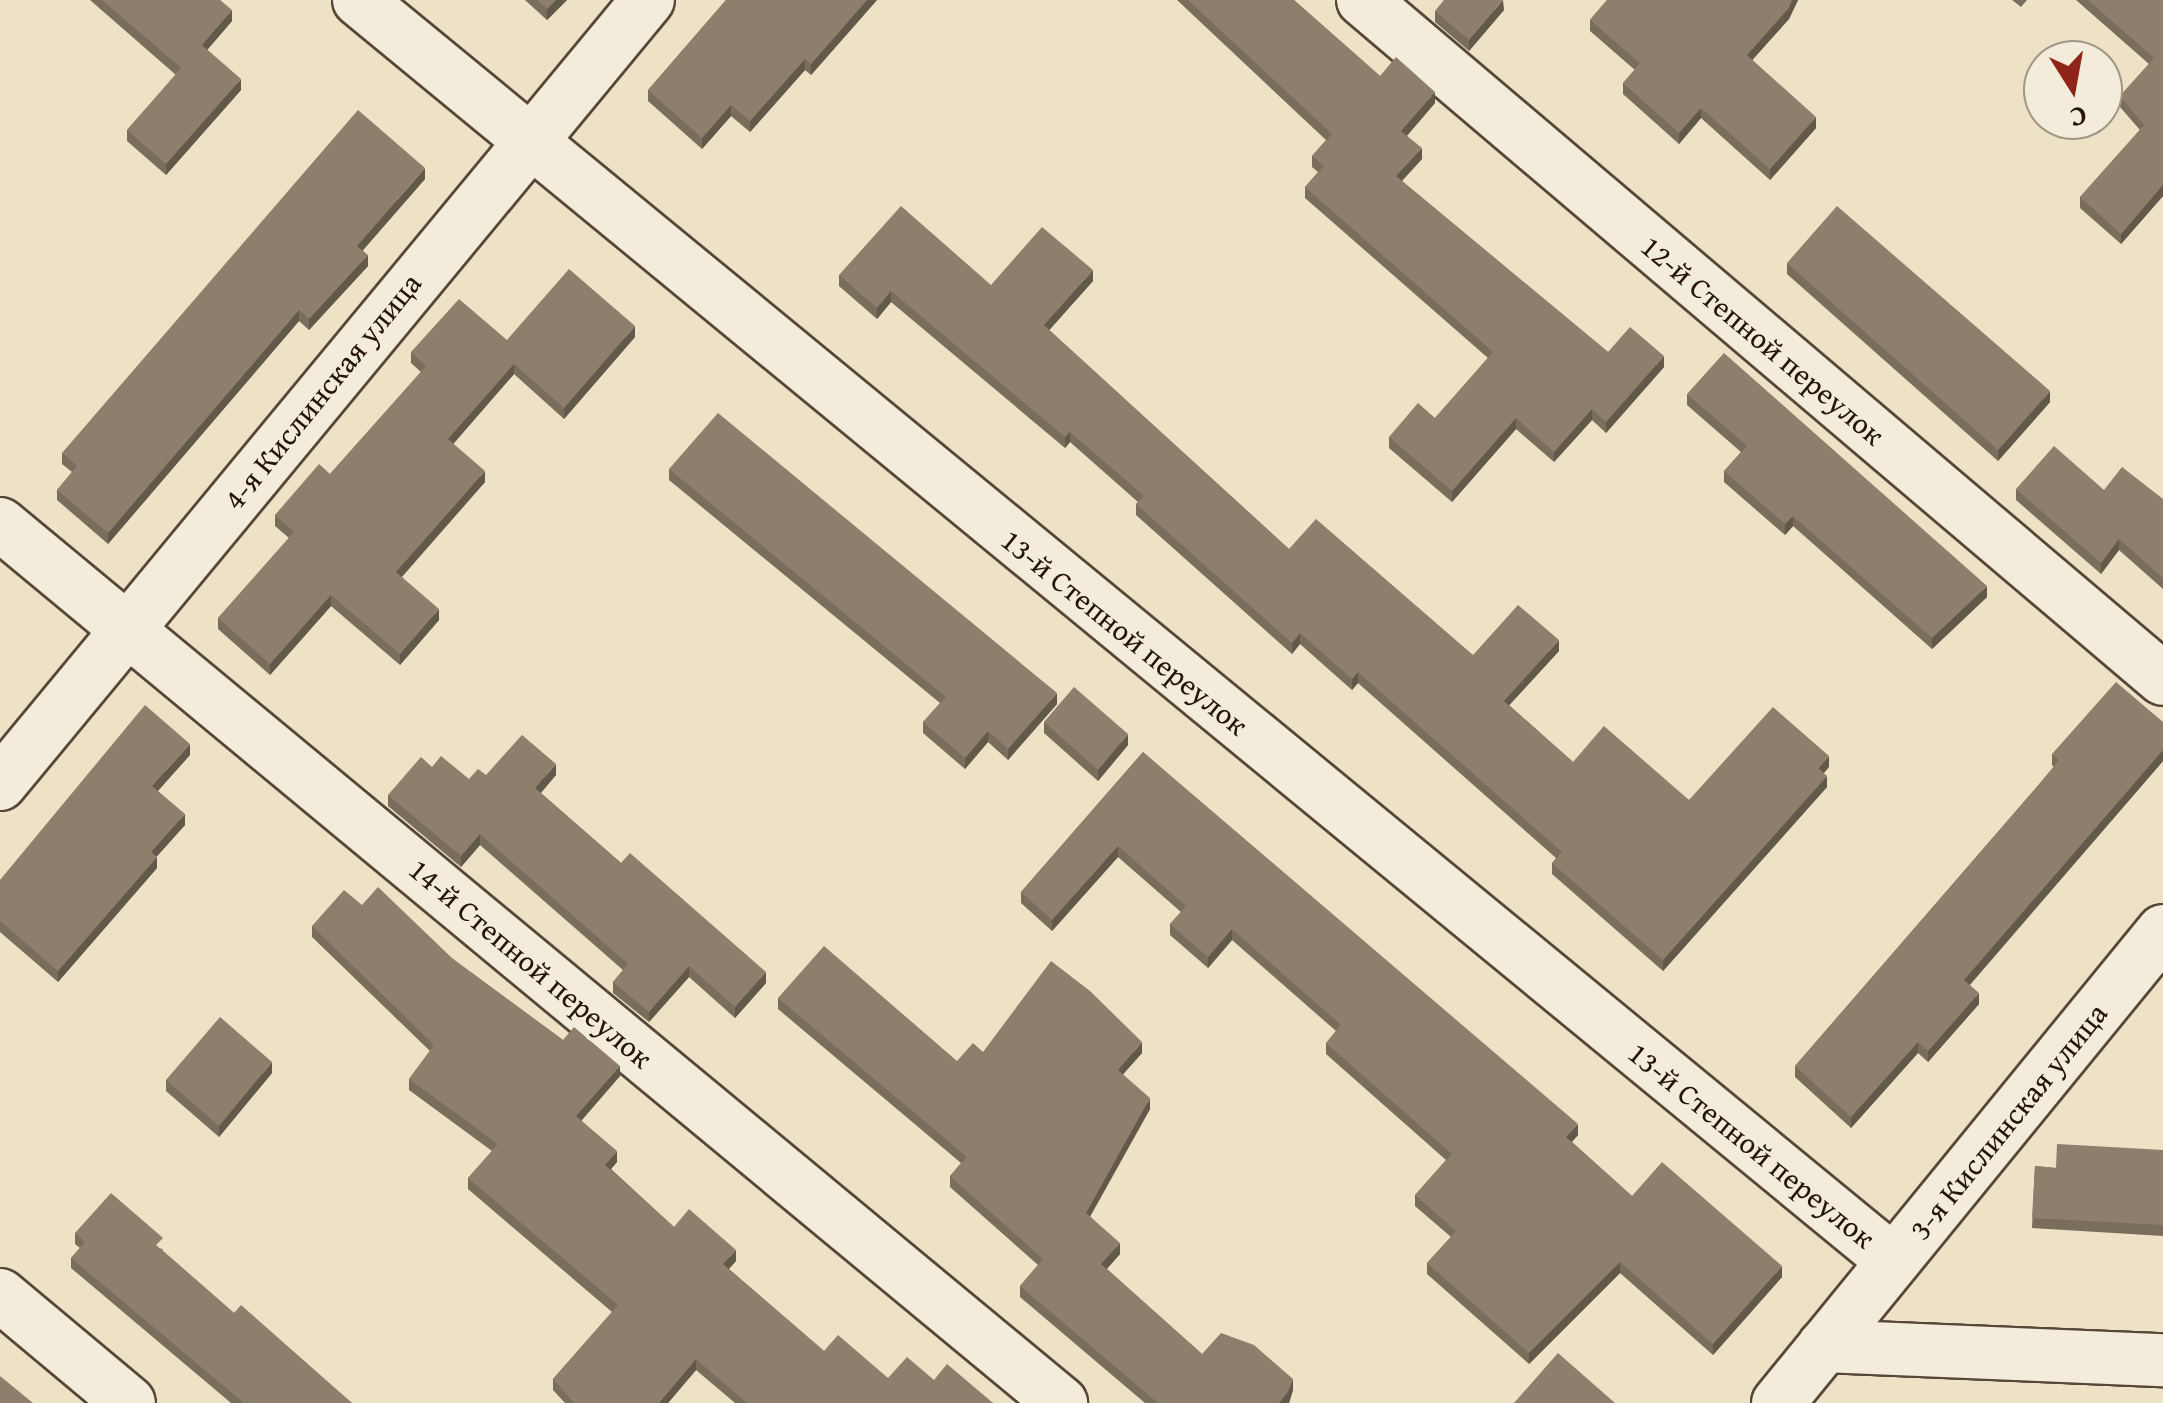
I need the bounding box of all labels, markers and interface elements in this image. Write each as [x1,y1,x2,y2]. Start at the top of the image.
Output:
north arrow [2023,40,2123,140]
text: С [2067,96,2090,140]
street label: 12-й Степной переулок [1634,228,1892,452]
street label: 4-я Кислинская улица [216,265,428,517]
street label: 13-й Степной переулок [995,522,1255,742]
street label: 14-й Степной переулок [402,851,660,1075]
street label: 3-я Кислинская улица [1902,995,2114,1247]
street label: 13-й Степной переулок [1622,1035,1882,1255]

